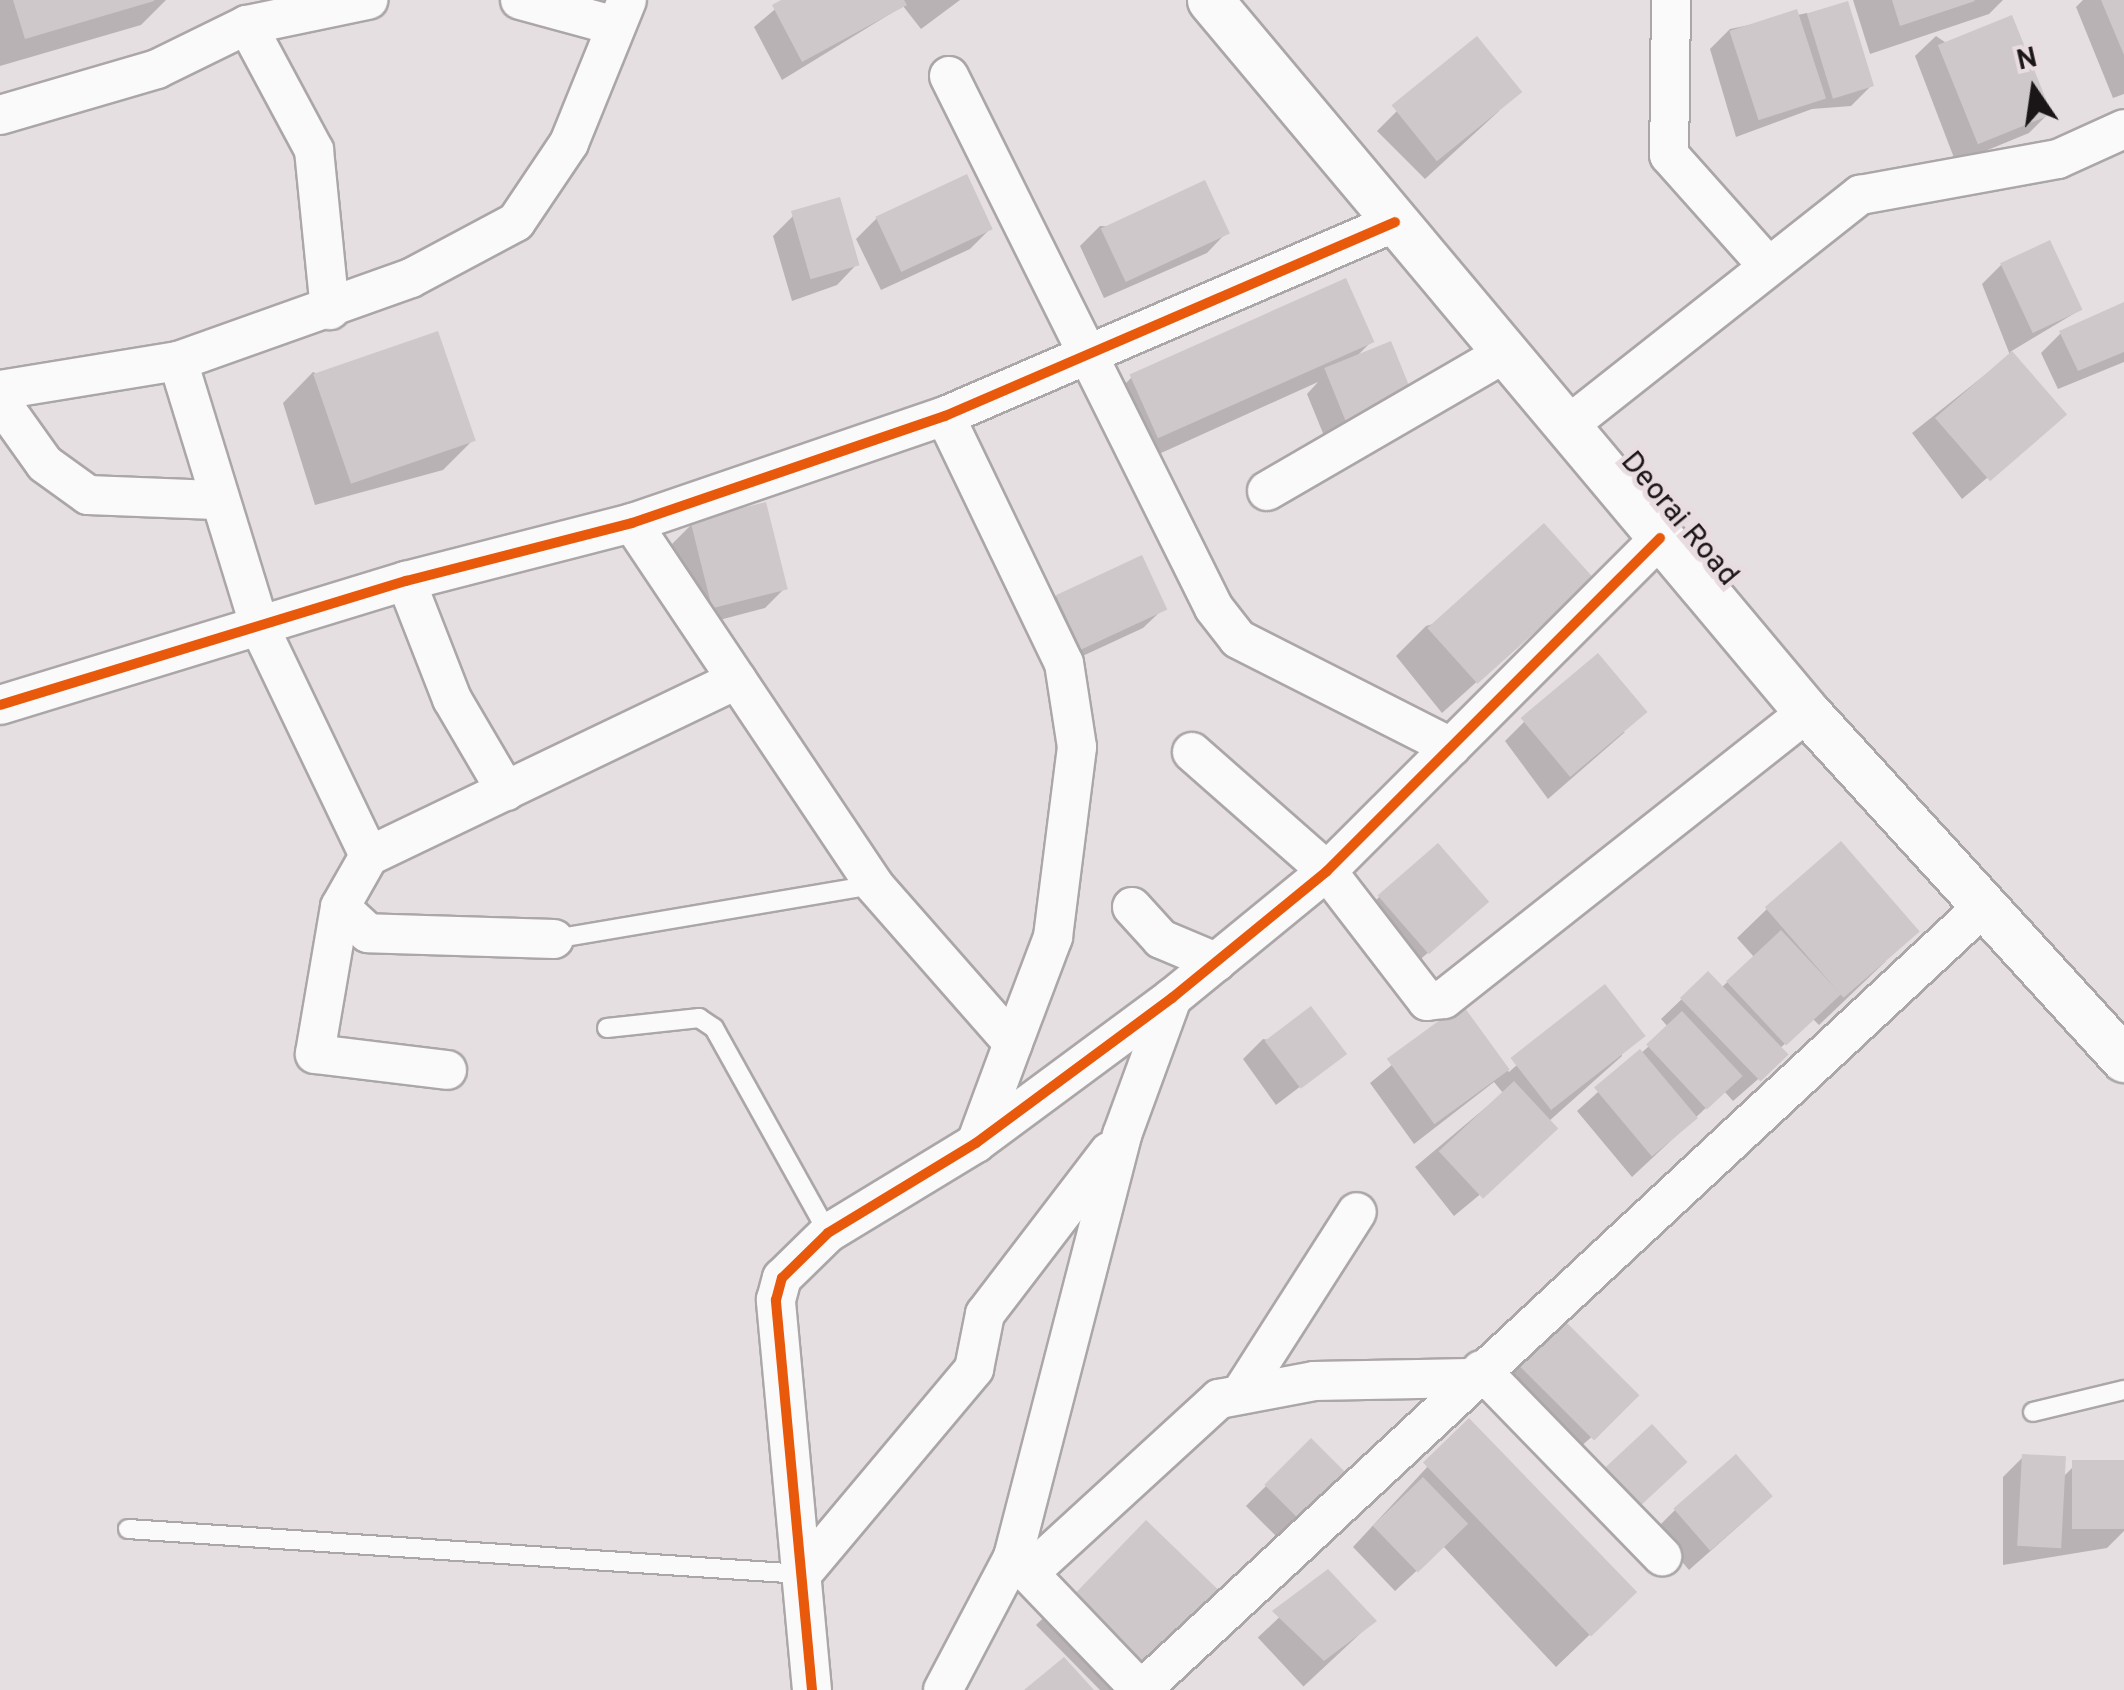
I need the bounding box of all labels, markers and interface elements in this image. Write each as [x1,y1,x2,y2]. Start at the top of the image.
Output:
north arrow [1984,40,2084,140]
text: N [2013,41,2041,81]
street label: Deorai Road [1611,445,1745,595]

